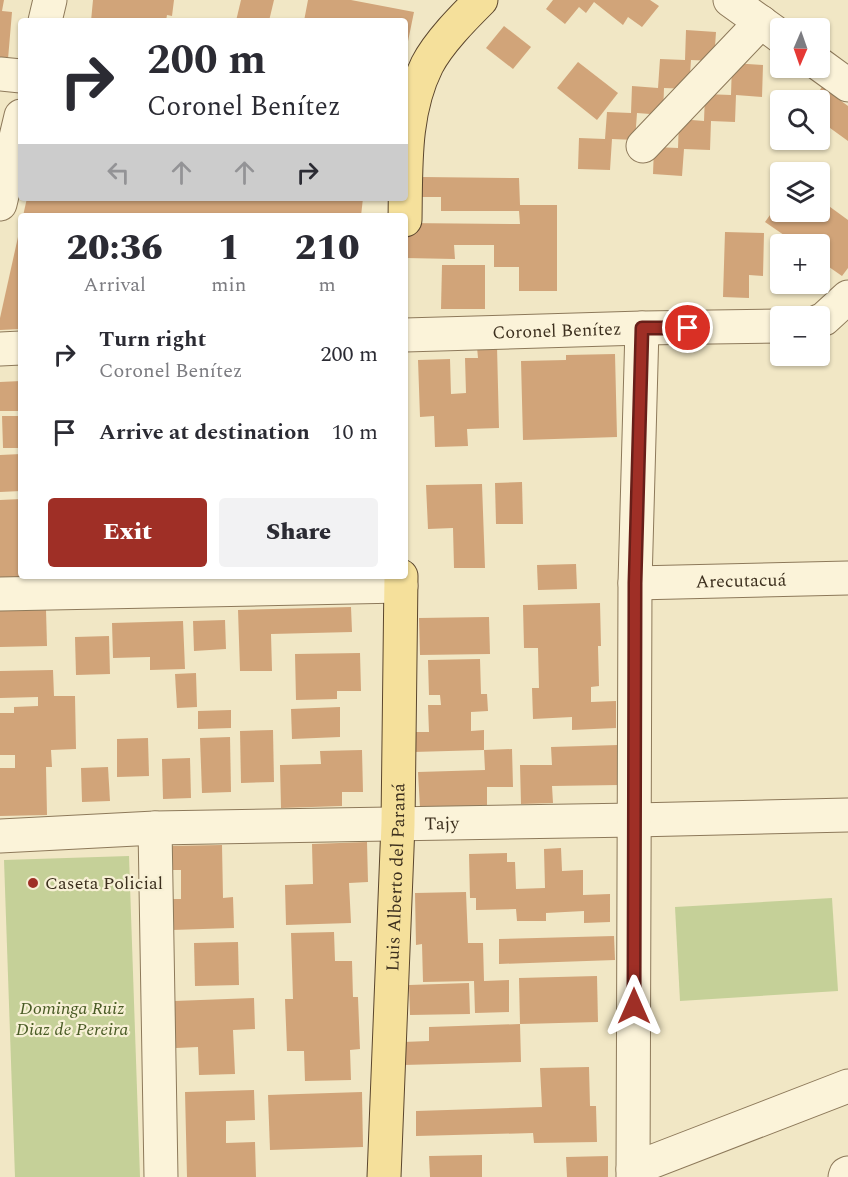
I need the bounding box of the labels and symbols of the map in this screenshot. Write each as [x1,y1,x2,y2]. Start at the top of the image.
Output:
north arrow [770,18,830,78]
pin [662,302,713,353]
street label: Coronel Benítez [492,315,622,346]
street label: Arecutacuá [695,566,787,595]
street label: Luis Alberto del Paraná [379,783,412,972]
street label: Tajy [424,809,461,837]
place label: Caseta Policial [45,870,163,897]
marker: Caseta Policial [26,876,40,890]
position arrow [602,974,666,1038]
park label: Dominga Ruiz Diaz de Pereira [16,995,128,1043]

